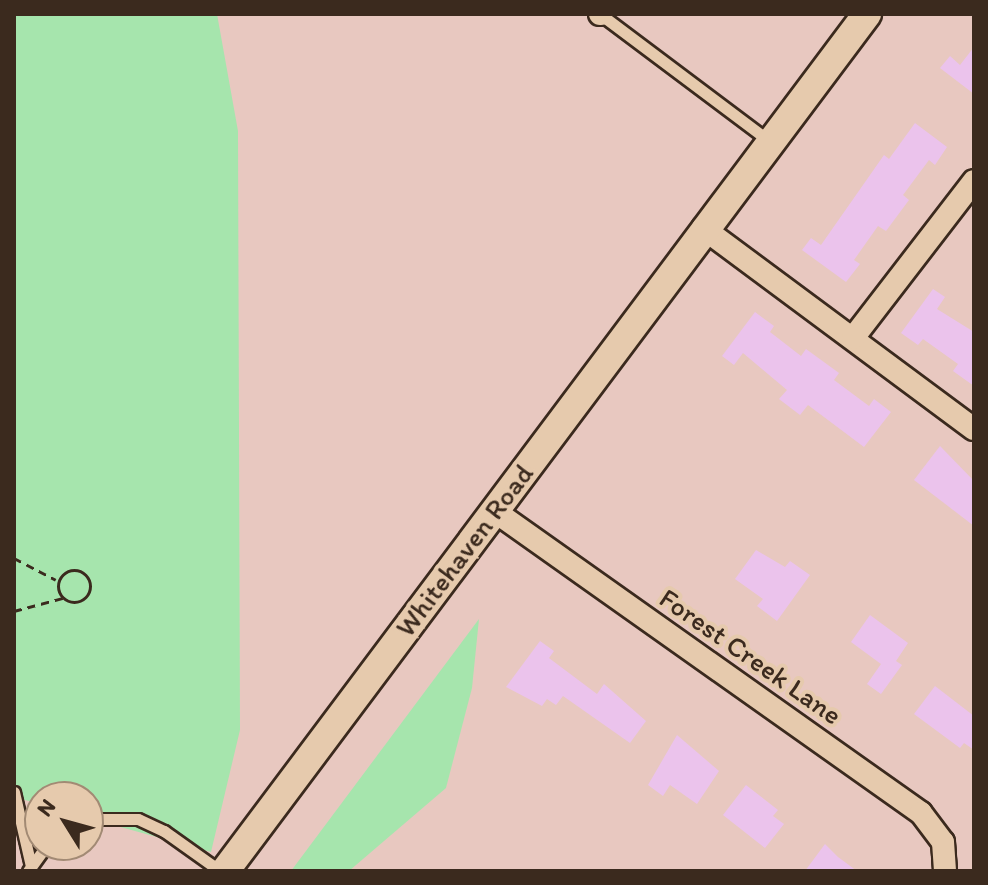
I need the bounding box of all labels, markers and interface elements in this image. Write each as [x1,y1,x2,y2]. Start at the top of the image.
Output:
street label: Whitehaven Road [388,457,540,643]
street label: Forest Creek Lane [653,580,849,732]
north arrow [24,781,104,861]
text: N [31,793,61,822]

